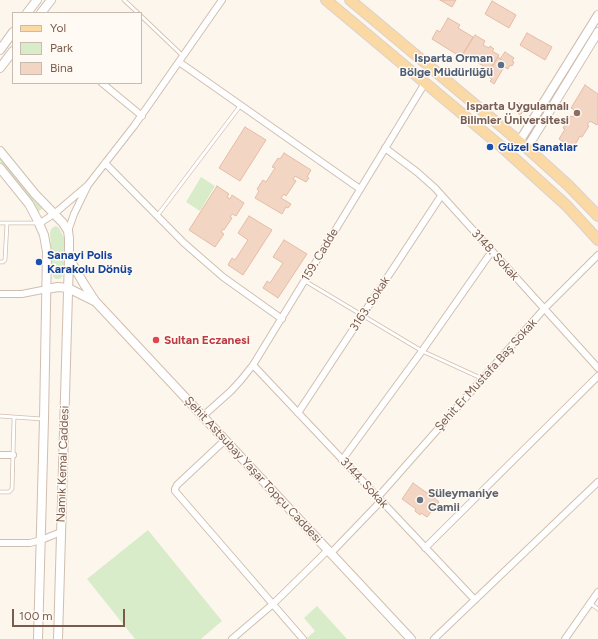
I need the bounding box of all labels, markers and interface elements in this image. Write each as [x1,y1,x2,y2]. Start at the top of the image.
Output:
legend [12,12,142,84]
text: Yol [50,21,66,35]
text: Park [50,41,73,55]
place label: Isparta Orman Bölge Müdürlüğü [400,51,493,79]
marker: Isparta Orman Bölge Müdürlüğü [496,60,506,70]
text: Bina [50,61,73,75]
place label: Isparta Uygulamalı Bilimler Üniversitesi [460,99,569,127]
marker: Isparta Uygulamalı Bilimler Üniversitesi [572,108,582,118]
place label: Güzel Sanatlar [498,140,578,154]
marker: Güzel Sanatlar [485,142,495,152]
street label: 159. Cadde [299,226,341,284]
street label: 3148. Sokak [468,227,522,283]
place label: Sanayi Polis Karakolu Dönüş [47,248,132,276]
marker: Sanayi Polis Karakolu Dönüş [34,257,44,267]
street label: 3163. Sokak [347,274,393,334]
street label: Şehit Er Mustafa Baş Sokak [432,316,540,434]
place label: Sultan Eczanesi [164,333,250,347]
marker: Sultan Eczanesi [151,335,161,345]
street label: Şehit Astsubay Yaşar Topçu Caddesi [181,394,325,546]
street label: Namık Kemal Caddesi [54,405,72,523]
street label: 3144. Sokak [337,455,391,511]
place label: Süleymaniye Camii [428,486,499,514]
marker: Süleymaniye Camii [415,495,425,505]
scale bar [14,601,127,627]
text: 100 m [19,609,53,623]

